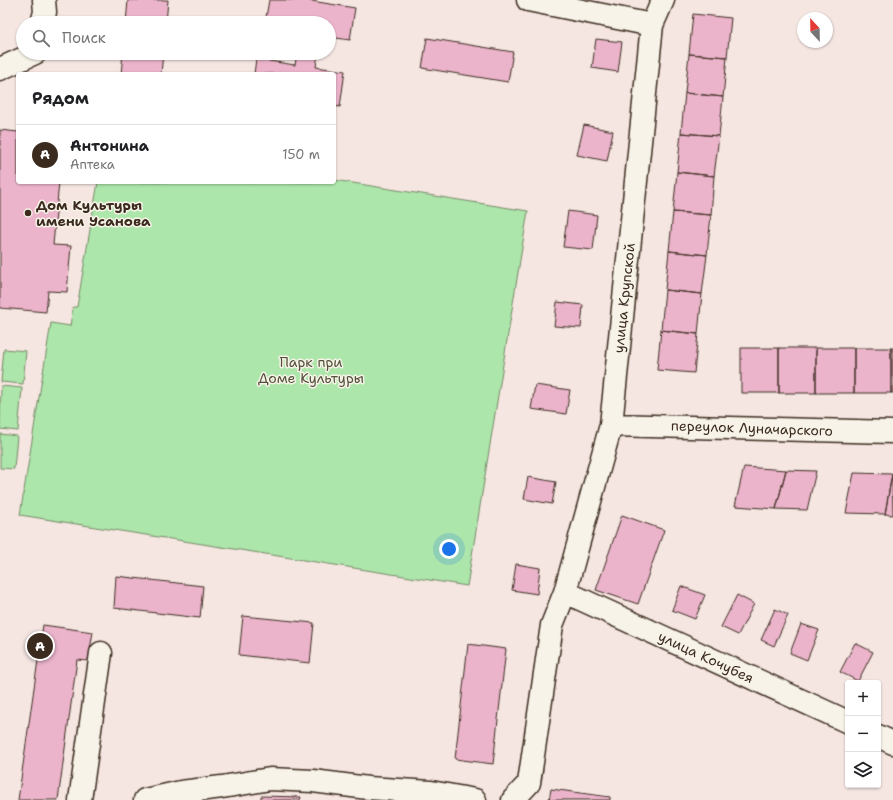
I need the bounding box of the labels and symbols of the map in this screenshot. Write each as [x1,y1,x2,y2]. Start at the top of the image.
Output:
north arrow [797,12,833,48]
place label: Дом Культуры имени Усанова [36,196,151,230]
marker: Дом Культуры имени Усанова [23,208,33,218]
street label: улица Крупской [609,242,639,354]
park label: Парк при Доме Культуры [258,353,364,387]
street label: переулок Луначарского [671,416,833,440]
your location [439,539,459,559]
street label: улица Кочубея [655,627,757,687]
pin: A [27,631,53,661]

